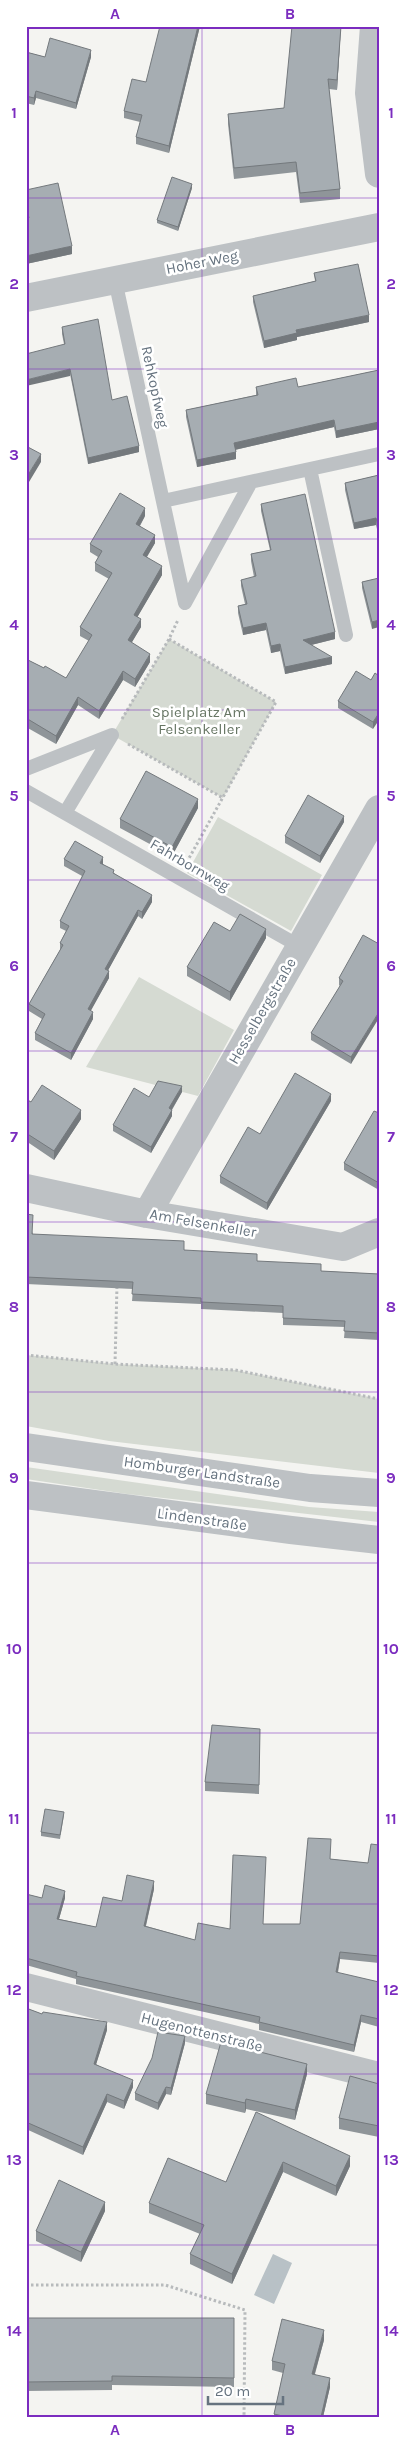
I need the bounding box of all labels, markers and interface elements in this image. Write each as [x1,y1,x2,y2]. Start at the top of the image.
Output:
text: A [110,4,120,23]
text: B [285,4,295,23]
text: 1 [11,103,17,122]
text: 1 [388,103,394,122]
street label: Hoher Weg [164,246,240,278]
text: 2 [9,274,19,293]
text: 2 [386,274,396,293]
street label: Rehkopfweg [138,344,173,430]
text: 3 [9,445,19,464]
text: 3 [386,445,396,464]
text: 4 [9,615,19,634]
text: 4 [386,615,396,634]
park label: Spielplatz Am Felsenkeller [152,703,246,738]
text: 5 [9,786,19,805]
text: 5 [386,786,396,805]
street label: Fahrbornweg [147,835,233,895]
street label: Hesselbergstraße [224,955,300,1067]
text: 6 [9,956,19,975]
text: 6 [386,956,396,975]
text: 7 [10,1127,18,1146]
text: 7 [387,1127,395,1146]
street label: Am Felsenkeller [148,1205,258,1241]
text: 8 [9,1297,19,1316]
text: 8 [386,1297,396,1316]
street label: Homburger Landstraße [123,1452,281,1492]
text: 9 [9,1468,19,1487]
text: 9 [386,1468,396,1487]
street label: Lindenstraße [156,1504,248,1534]
text: 10 [6,1639,22,1658]
text: 10 [383,1639,399,1658]
text: 11 [8,1809,20,1828]
text: 11 [385,1809,397,1828]
text: 12 [6,1980,22,1999]
text: 12 [383,1980,399,1999]
street label: Hugenottenstraße [139,2008,265,2056]
text: 13 [6,2150,22,2169]
text: 13 [383,2150,399,2169]
text: 14 [6,2321,22,2340]
text: 14 [383,2321,399,2340]
scale bar [208,2373,282,2405]
text: 20 m [215,2382,250,2400]
text: A [110,2420,120,2439]
text: B [285,2420,295,2439]

